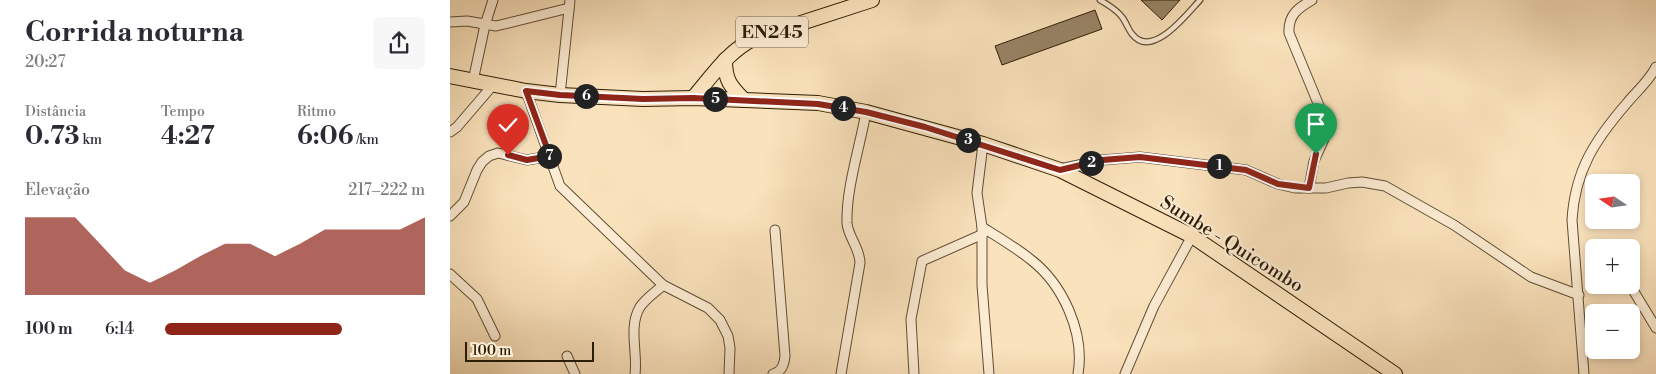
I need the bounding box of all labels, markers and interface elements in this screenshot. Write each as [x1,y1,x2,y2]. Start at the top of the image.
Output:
text: Corrida noturna [25,15,244,50]
road number: EN245 [736,16,808,48]
button: share [373,17,425,69]
text: 20:27 [25,52,65,72]
pin: 6 [574,84,598,108]
pin: 5 [702,86,728,112]
text: 6 [582,87,591,105]
text: 5 [711,90,720,108]
pin: 4 [830,96,856,120]
text: 4 [839,99,848,117]
text: Distância [25,103,86,121]
text: Tempo [161,103,205,121]
text: Ritmo [297,103,336,121]
pin [1295,103,1337,154]
pin [487,104,529,155]
icon: arrive [1302,110,1330,138]
icon: check [494,111,522,139]
text: 0.73 [25,121,80,152]
text: 4:27 [161,121,215,152]
text: 6:06 [297,121,354,152]
pin: 3 [956,128,980,152]
text: km [80,131,102,149]
text: /km [354,131,379,149]
text: 3 [964,131,973,149]
pin: 7 [536,144,562,168]
text: 7 [545,147,554,165]
pin: 2 [1078,150,1104,176]
text: 2 [1087,154,1096,172]
pin: 1 [1206,154,1232,178]
text: 1 [1216,157,1223,175]
north arrow [1585,174,1640,229]
map controls [1585,174,1640,359]
text: Elevação [25,180,90,200]
text: 217–222 m [348,180,425,200]
street label: Sumbe - Quicombo [1156,190,1308,298]
button: + [1585,239,1640,294]
button: − [1585,304,1640,359]
text: 100 m [25,319,73,339]
text: 6:14 [105,319,134,339]
scale bar [465,339,594,362]
text: 100 m [472,342,511,360]

